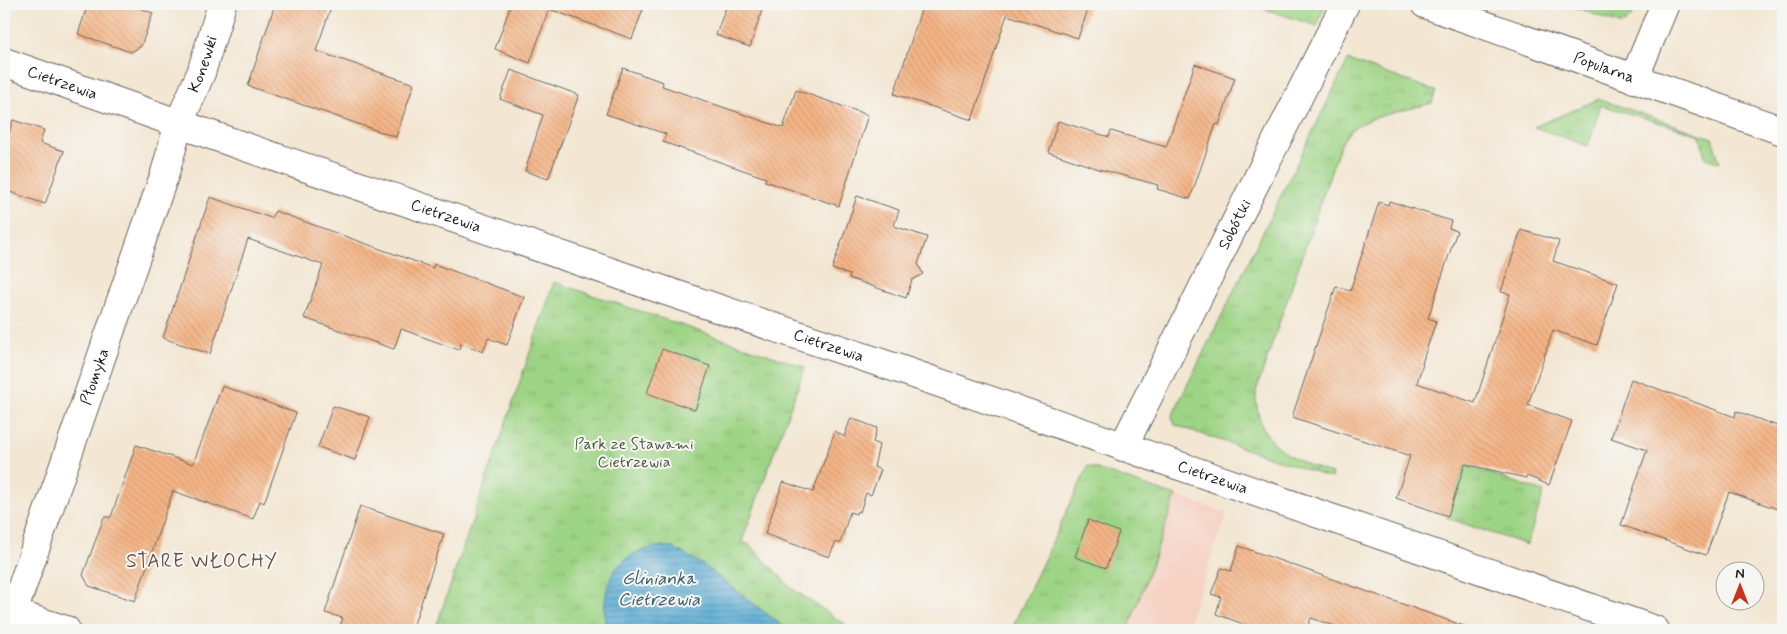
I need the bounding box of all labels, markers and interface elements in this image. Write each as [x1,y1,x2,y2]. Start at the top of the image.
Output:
street label: Konewki [183,33,222,96]
street label: Popularna [1571,47,1637,88]
street label: Cietrzewia [25,61,101,105]
street label: Cietrzewia [408,194,484,237]
street label: Sobótki [1213,195,1256,253]
street label: Cietrzewia [791,324,867,367]
street label: Płomyka [75,345,114,408]
park label: Park ze Stawami Cietrzewia [574,434,694,473]
street label: Cietrzewia [1175,455,1251,499]
district label: STARE WŁOCHY [126,549,278,574]
north arrow [1714,562,1764,612]
text: N [1735,565,1745,583]
water label: Glinianka Cietrzewia [618,567,700,612]

